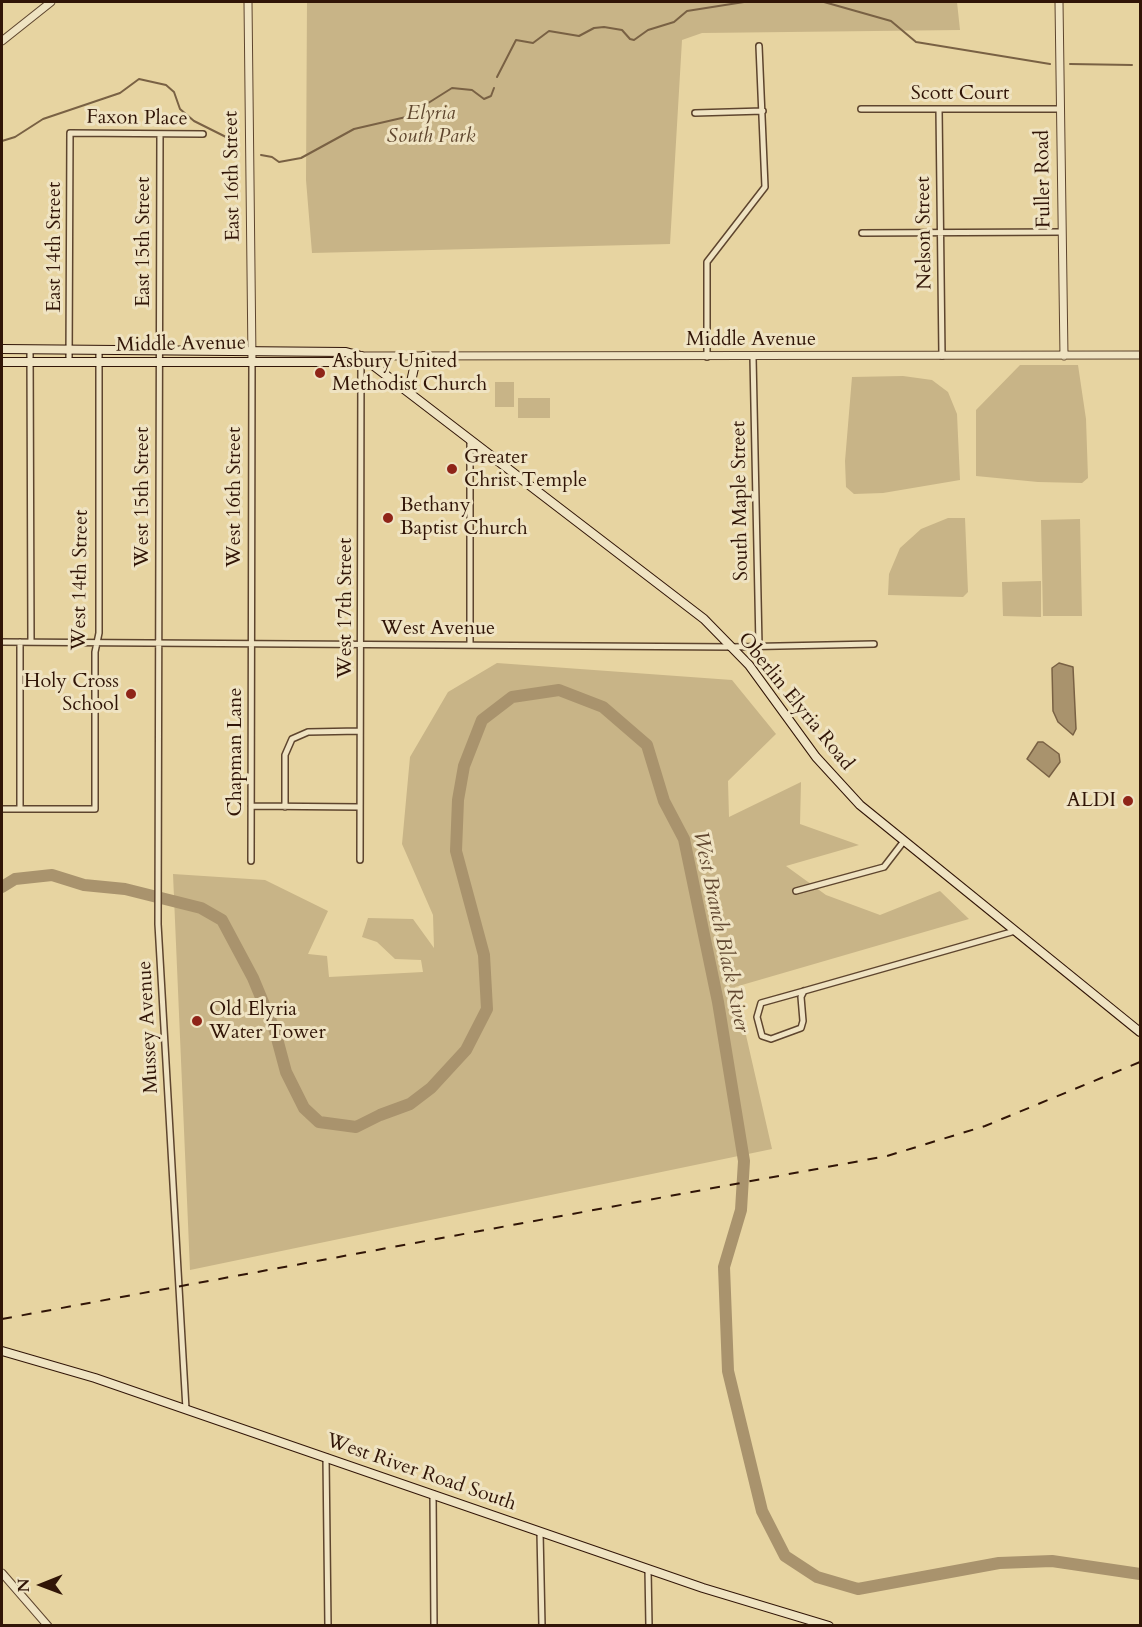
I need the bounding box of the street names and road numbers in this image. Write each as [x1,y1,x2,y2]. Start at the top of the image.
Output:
street label: Scott Court [911,82,1009,106]
street label: Faxon Place [86,106,188,132]
street label: East 16th Street [220,110,246,242]
street label: Fuller Road [1031,130,1057,228]
street label: Nelson Street [912,176,938,290]
street label: East 15th Street [132,177,156,307]
street label: East 14th Street [43,182,67,312]
street label: Middle Avenue [686,328,816,352]
street label: Middle Avenue [116,332,246,358]
street label: South Maple Street [728,421,754,581]
street label: West 15th Street [131,427,155,567]
street label: West 16th Street [223,427,247,567]
street label: West 14th Street [68,509,94,651]
street label: West 17th Street [334,538,358,678]
street label: West Avenue [381,617,495,641]
street label: Oberlin Elyria Road [732,628,858,776]
street label: Chapman Lane [224,687,248,817]
street label: Mussey Avenue [134,960,164,1094]
street label: West River Road South [323,1429,519,1517]

